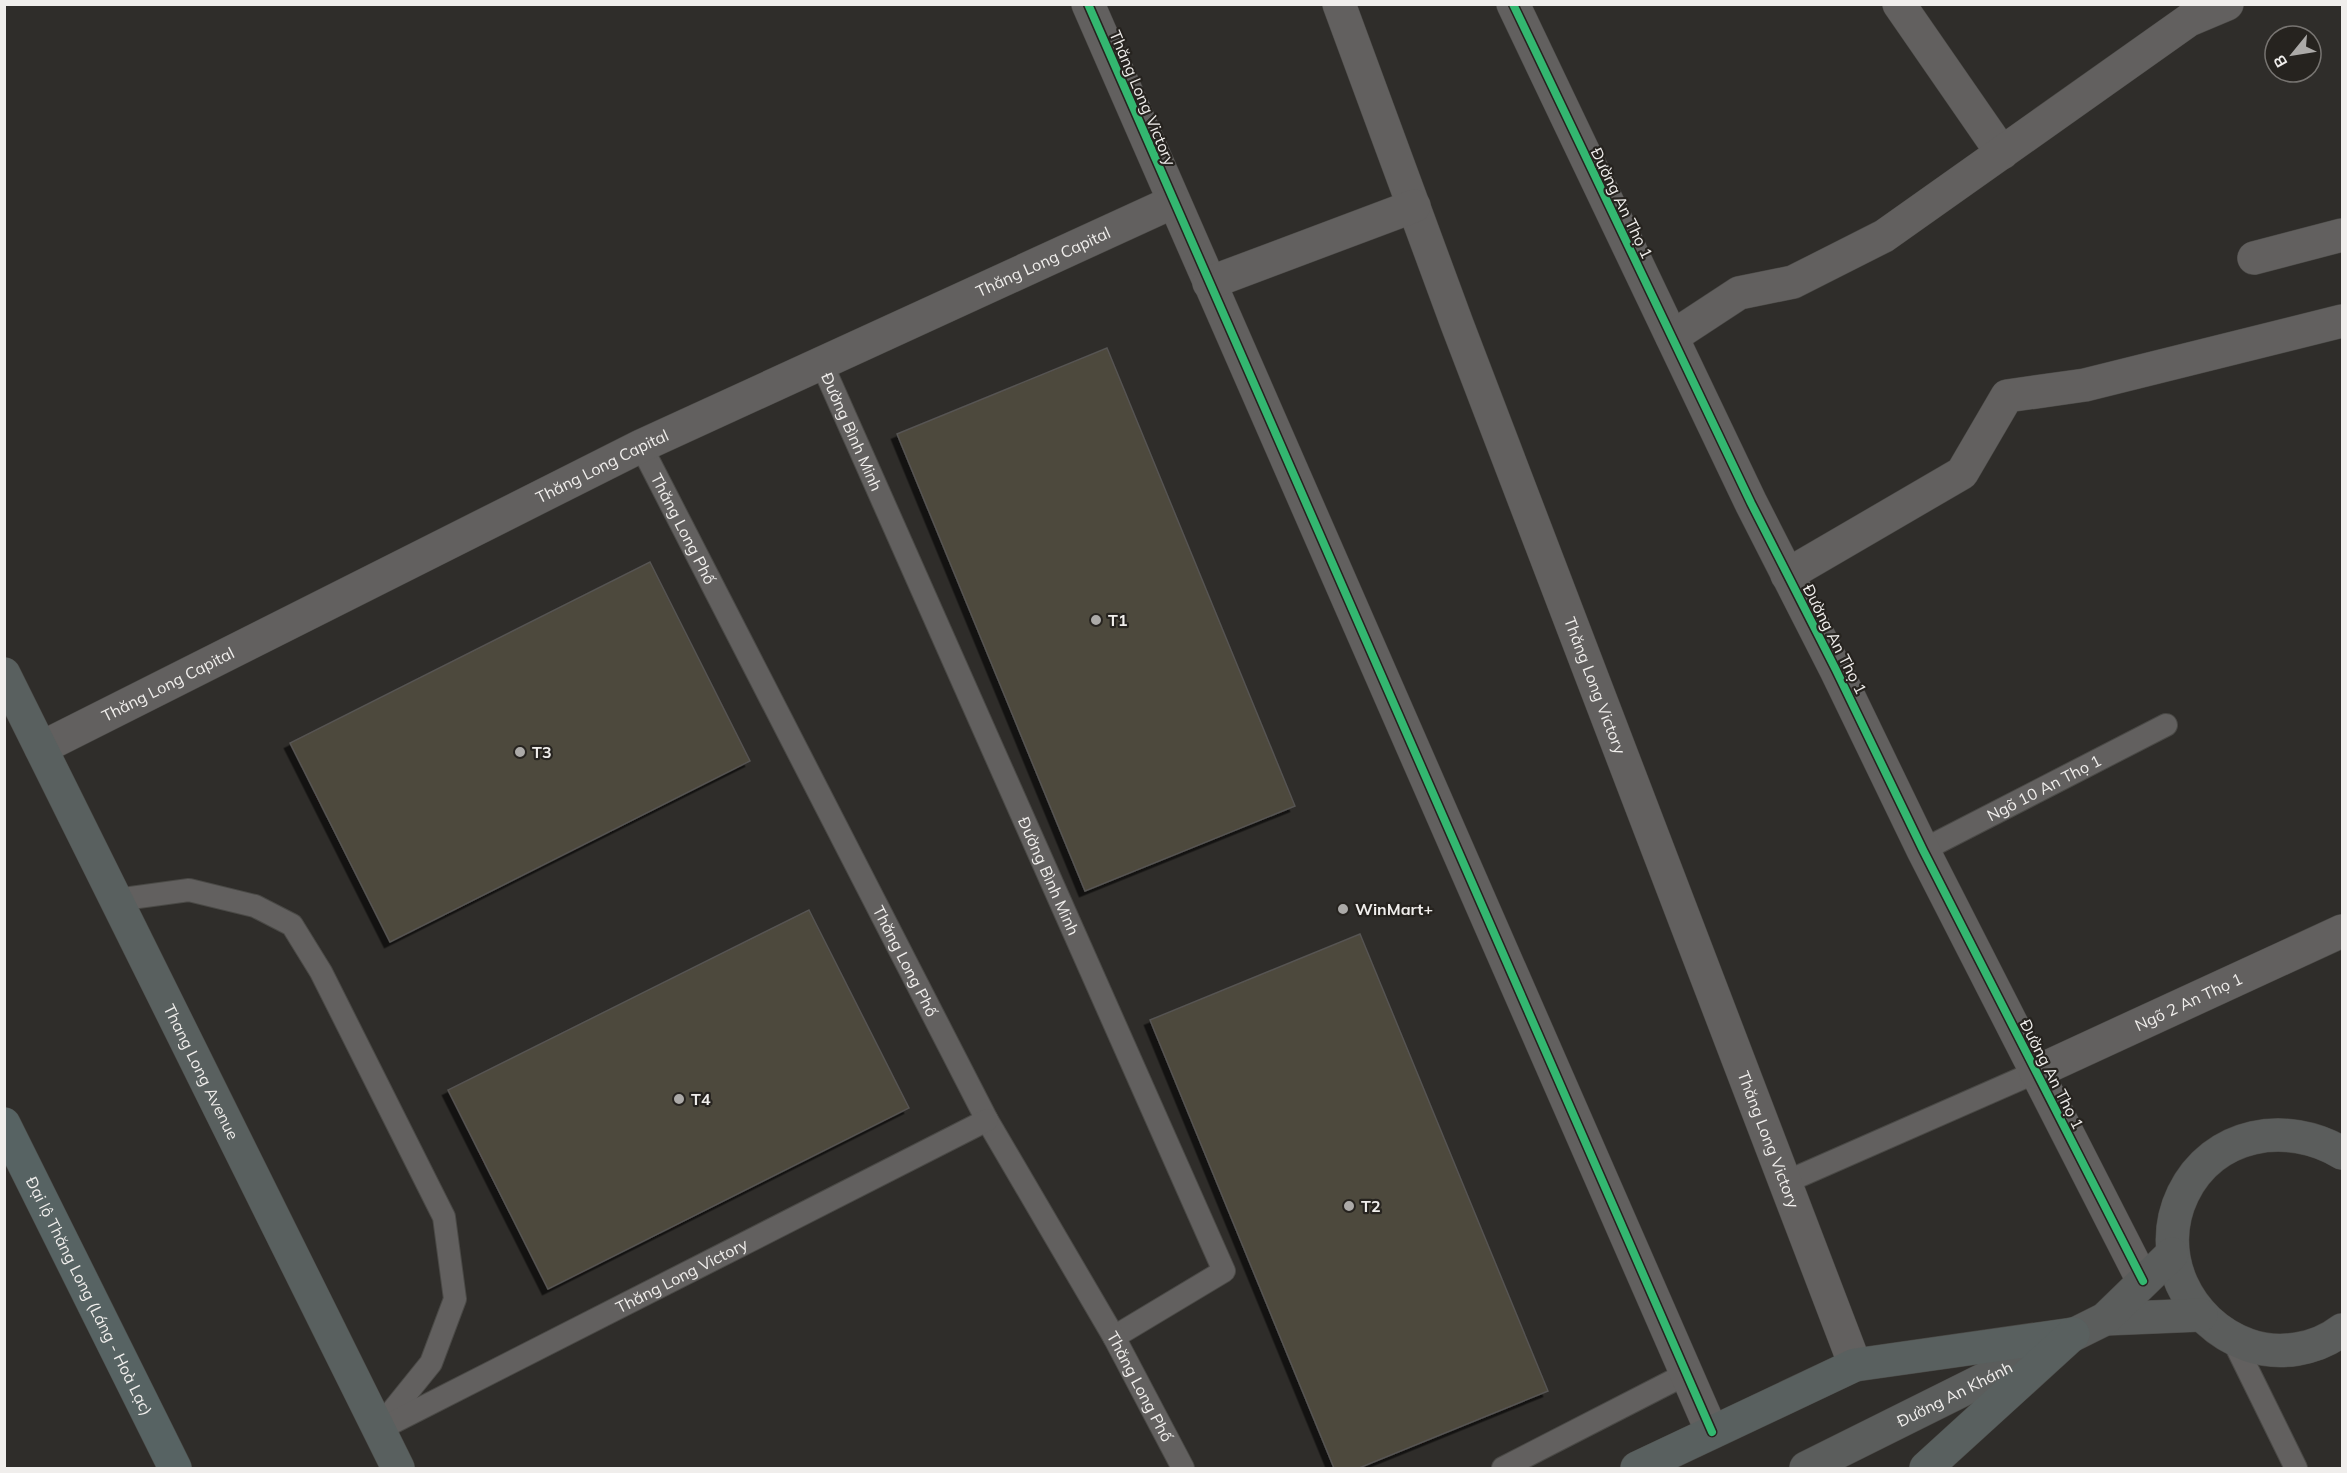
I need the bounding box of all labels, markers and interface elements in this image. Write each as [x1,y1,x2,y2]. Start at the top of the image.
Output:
north arrow [2263,24,2323,84]
street label: Thăng Long Victory [1105,27,1181,169]
text: B [2269,52,2291,71]
street label: Đường An Thọ 1 [1587,144,1657,262]
street label: Thăng Long Capital [973,222,1113,301]
street label: Đường Bình Minh [817,369,887,494]
street label: Thăng Long Capital [532,425,672,507]
street label: Thăng Long Phố [647,470,720,588]
street label: Đường An Thọ 1 [1799,581,1871,697]
place label: T1 [1108,610,1128,630]
marker: T1 [1089,613,1103,627]
street label: Thăng Long Victory [1560,614,1631,757]
street label: Thăng Long Capital [98,642,237,726]
place label: T3 [532,742,552,762]
marker: T3 [513,745,527,759]
street label: Ngõ 10 An Thọ 1 [1983,750,2104,825]
street label: Đường Bình Minh [1014,814,1084,938]
place label: WinMart+ [1355,899,1433,919]
street label: Thăng Long Phố [869,902,942,1020]
marker: WinMart+ [1336,902,1350,916]
street label: Ngõ 2 An Thọ 1 [2132,968,2245,1035]
street label: Thang Long Avenue [159,1001,243,1143]
street label: Đường An Thọ 1 [2016,1016,2088,1132]
street label: Thăng Long Victory [1733,1068,1804,1211]
place label: T4 [691,1089,711,1109]
marker: T4 [672,1092,686,1106]
street label: Đại lộ Thăng Long (Láng - Hoà Lạc) [22,1173,157,1419]
place label: T2 [1361,1196,1381,1216]
marker: T2 [1342,1199,1356,1213]
street label: Thăng Long Victory [612,1233,751,1317]
street label: Thăng Long Phố [1103,1328,1177,1445]
street label: Đường An Khánh [1893,1357,2016,1431]

